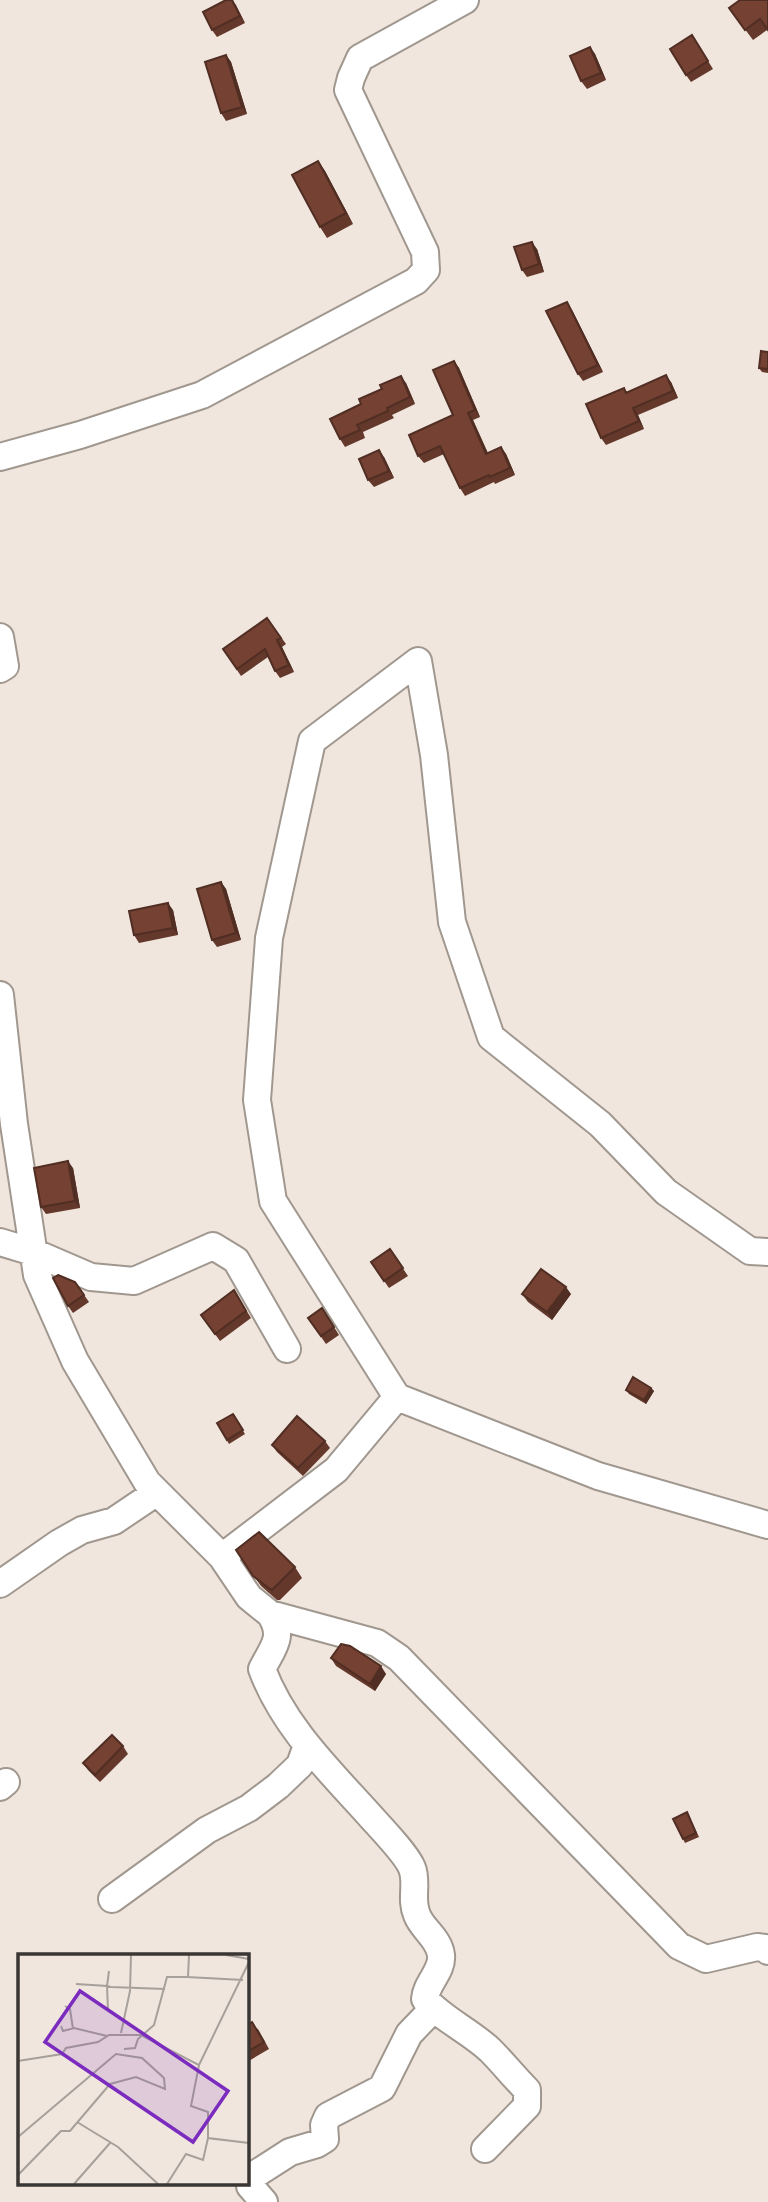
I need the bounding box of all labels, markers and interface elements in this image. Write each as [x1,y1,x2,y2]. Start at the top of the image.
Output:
inset map [18,1954,248,2184]

